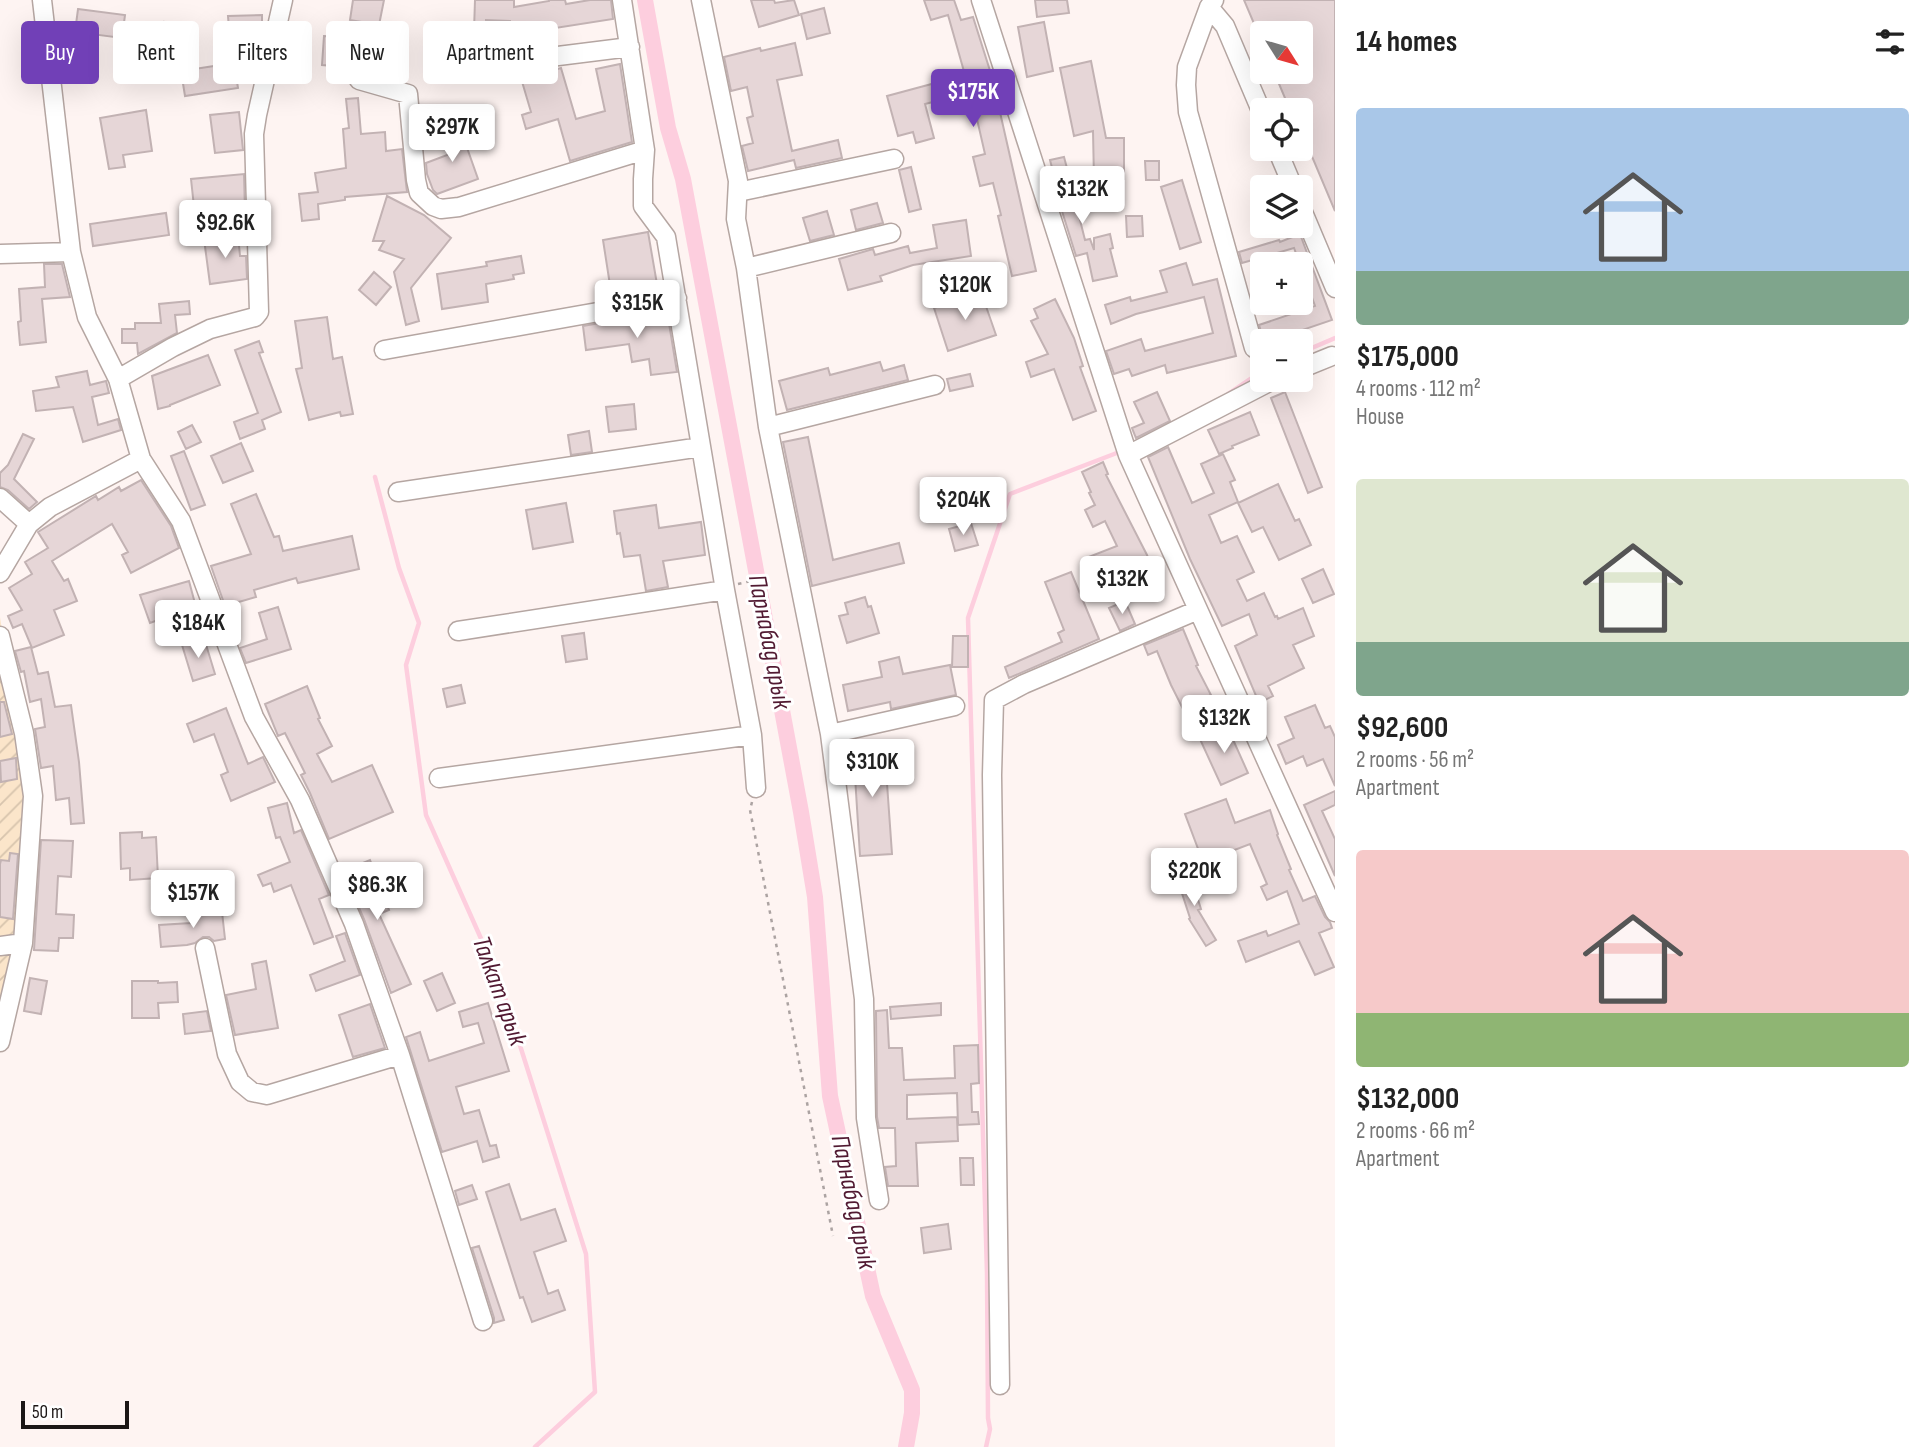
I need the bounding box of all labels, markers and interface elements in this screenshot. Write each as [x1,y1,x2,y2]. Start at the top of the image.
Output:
chip: Buy [21,21,99,84]
chip: Rent [113,21,199,84]
chip: Filters [213,21,312,84]
chip: New [326,21,409,84]
chip: Apartment [423,21,558,84]
north arrow [1250,21,1312,84]
map controls [1250,21,1313,392]
icon: filters [1871,23,1909,61]
text: 14 homes [1356,24,1457,60]
pin: $175K [924,69,1022,129]
text: $175K [947,78,999,106]
button: locate [1250,98,1313,161]
pin: $297K [403,104,501,164]
text: $297K [425,113,479,141]
icon: home [1570,154,1696,280]
pin: $132K [1033,166,1131,226]
text: $132K [1056,175,1108,203]
button: layers [1250,175,1313,238]
pin: $92.6K [168,201,282,260]
text: $92.6K [195,209,255,237]
button: + [1250,252,1313,315]
pin: $120K [916,262,1014,322]
text: $120K [938,271,992,299]
pin: $315K [588,280,686,340]
text: $315K [611,289,663,317]
button: − [1250,329,1313,392]
text: $175,000 [1356,339,1459,375]
text: 4 rooms · 112 m² [1356,375,1481,403]
text: House [1356,403,1404,431]
pin: $204K [914,477,1012,537]
text: $204K [936,486,990,514]
icon: home [1570,525,1696,651]
pin: $132K [1073,556,1171,616]
text: $132K [1096,565,1148,593]
water label: Парнабад арык [741,572,797,713]
pin: $184K [149,600,247,660]
text: $184K [171,609,225,637]
pin: $132K [1175,696,1273,755]
text: $132K [1198,704,1250,732]
text: $92,600 [1356,710,1448,746]
pin: $310K [823,740,921,799]
text: 2 rooms · 56 m² [1356,746,1474,774]
text: $310K [845,748,899,776]
text: Apartment [1356,774,1440,802]
pin: $220K [1145,848,1243,908]
text: $220K [1167,857,1221,885]
pin: $86.3K [320,862,434,922]
pin: $157K [144,870,242,930]
text: $86.3K [347,871,407,899]
text: $157K [167,879,219,907]
icon: home [1570,896,1696,1022]
water label: Талкат арык [465,932,533,1051]
text: $132,000 [1356,1081,1459,1117]
text: 2 rooms · 66 m² [1356,1117,1475,1145]
water label: Парнабад арык [824,1132,883,1273]
text: Apartment [1356,1145,1440,1173]
scale bar [21,1398,130,1430]
text: 50 m [32,1401,63,1424]

